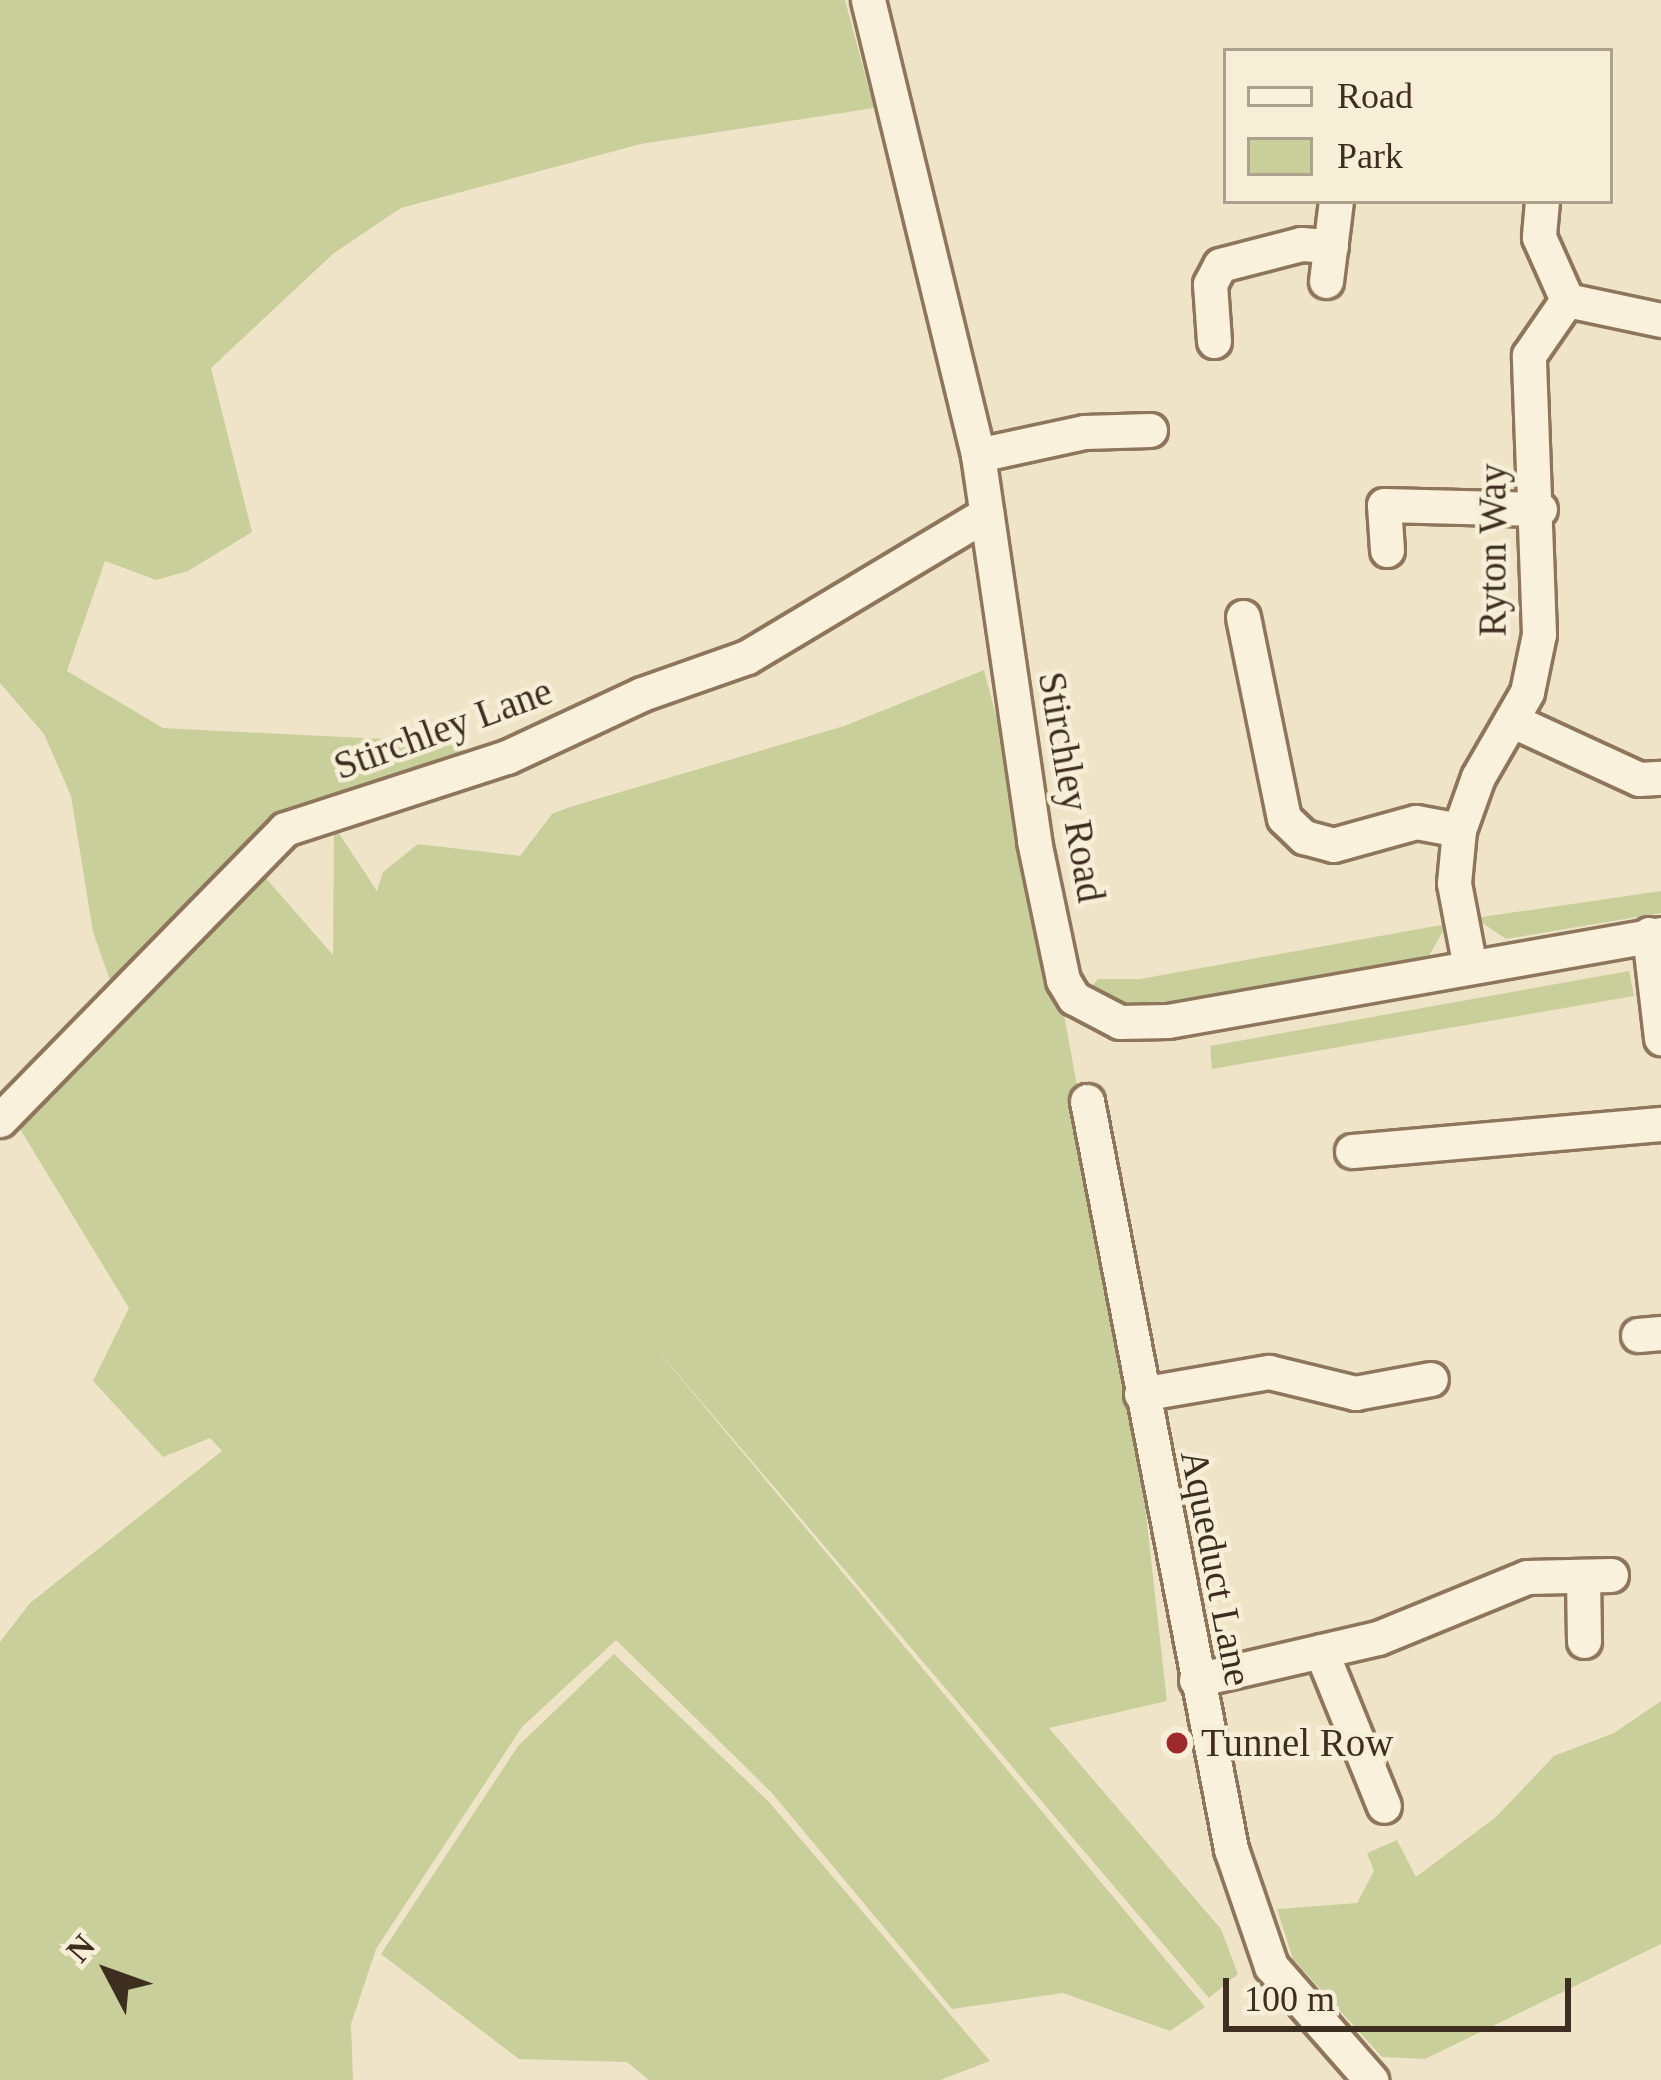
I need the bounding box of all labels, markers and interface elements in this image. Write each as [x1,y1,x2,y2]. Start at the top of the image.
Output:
legend [1223,48,1613,204]
text: Road [1337,76,1413,116]
text: Park [1337,136,1403,176]
street label: Ryton Way [1470,463,1516,637]
street label: Stirchley Lane [328,668,558,790]
street label: Stirchley Road [1028,668,1114,906]
street label: Aqueduct Lane [1170,1446,1262,1690]
place label: Tunnel Row [1201,1720,1394,1766]
marker: Tunnel Row [1164,1730,1190,1756]
north arrow [48,1912,168,2032]
text: N [59,1928,102,1969]
scale bar [1229,1954,1577,2028]
text: 100 m [1244,1979,1335,2019]

